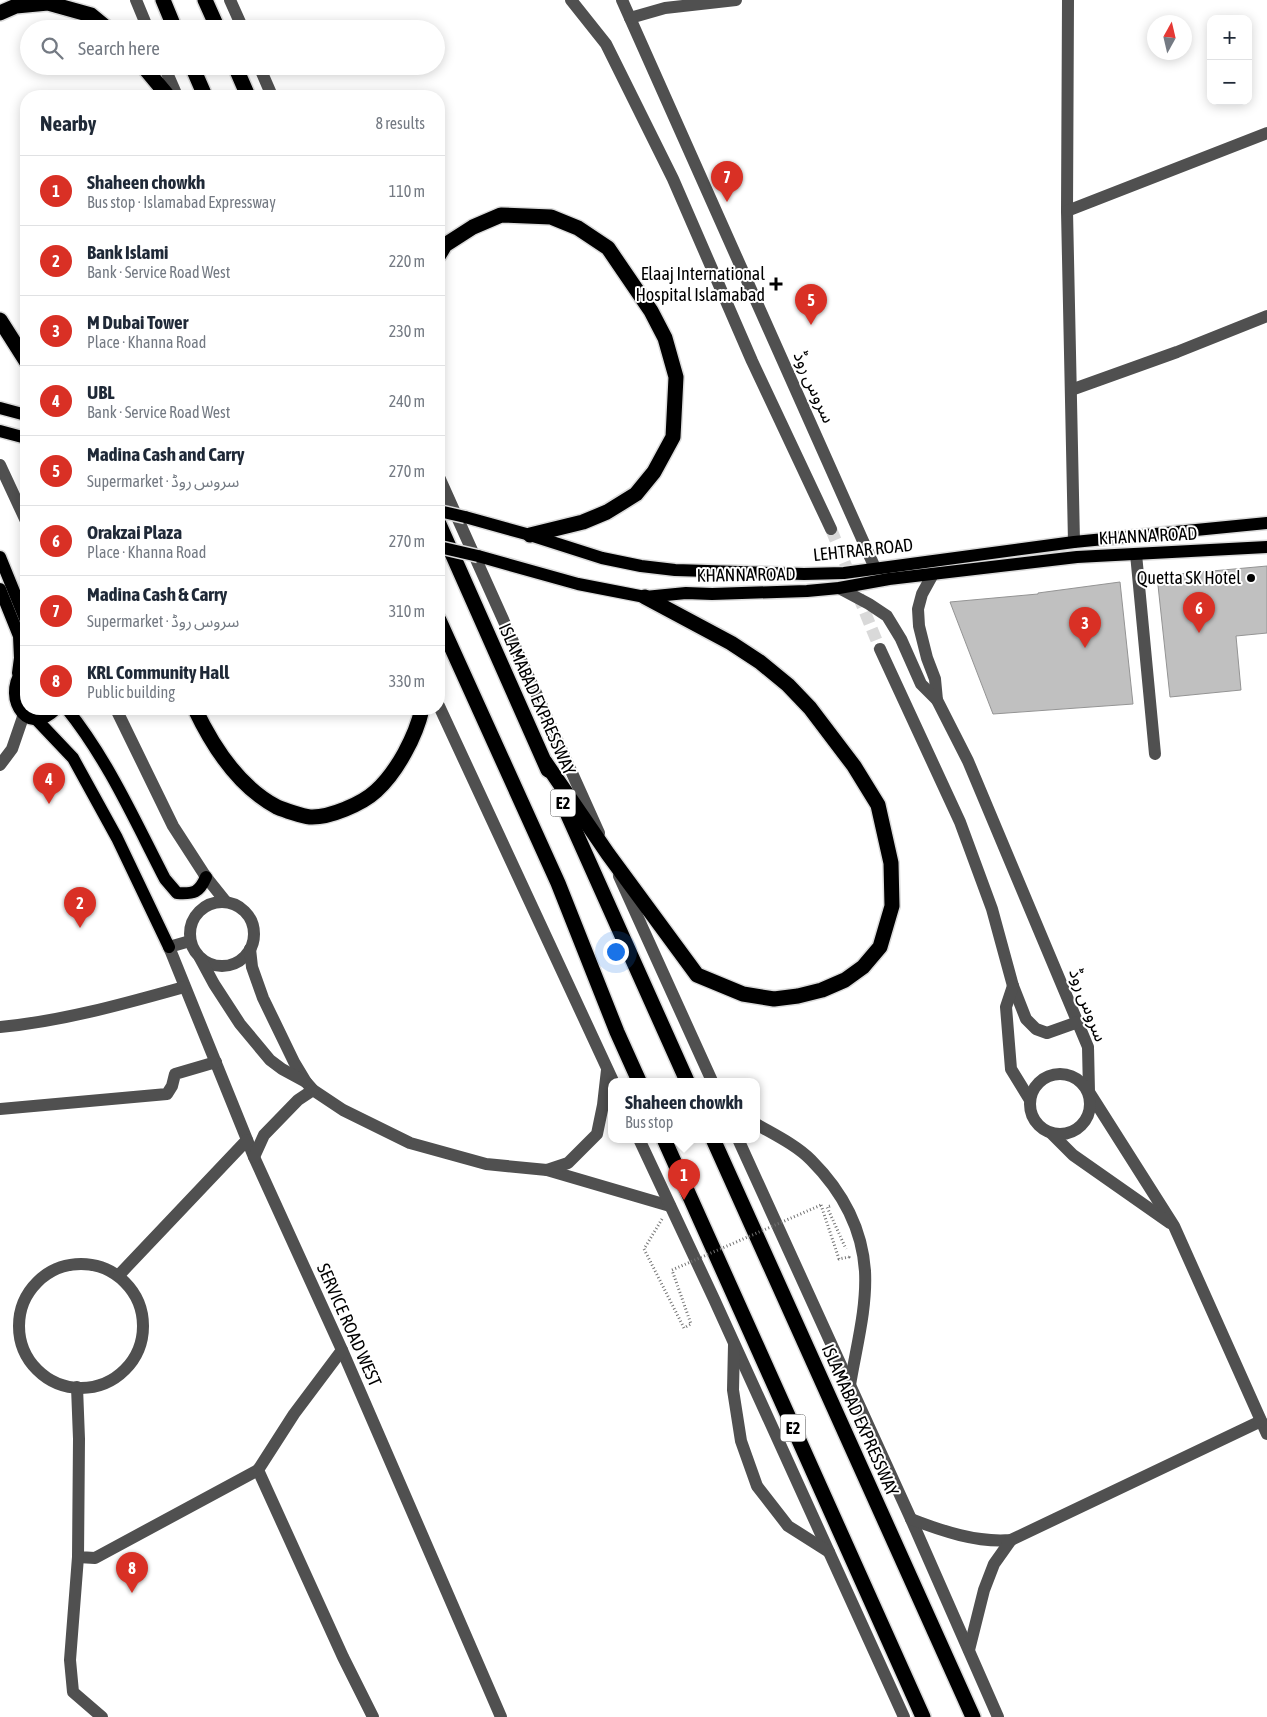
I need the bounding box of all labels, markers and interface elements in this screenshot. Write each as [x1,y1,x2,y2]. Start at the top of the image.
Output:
north arrow [1147,15,1192,60]
map controls [1207,15,1252,105]
button: + [1207,15,1252,60]
search box [20,20,445,75]
icon: search [38,34,66,62]
text: Search here [78,37,160,59]
button: − [1207,60,1252,105]
text: Nearby [40,111,96,135]
text: 8 results [375,114,425,132]
pin: 7 [711,161,743,202]
text: Shaheen chowkh [87,171,205,193]
text: 1 [52,182,60,200]
text: 110 m [389,182,425,200]
text: Bus stop · Islamabad Expressway [87,193,276,211]
text: Bank Islami [87,241,169,263]
text: 2 [52,252,60,270]
text: 220 m [389,252,425,270]
text: Bank · Service Road West [87,263,230,281]
place label: Elaaj International Hospital Islamabad [635,263,765,305]
marker: Elaaj International Hospital Islamabad [769,277,783,291]
pin: 5 [795,284,827,325]
text: M Dubai Tower [87,311,188,333]
text: 3 [52,322,60,340]
text: 230 m [389,322,425,340]
text: Place · Khanna Road [87,333,206,351]
street label: سروس روڈ [788,347,840,427]
text: UBL [87,381,115,403]
text: 4 [52,392,60,410]
text: 240 m [389,392,425,410]
text: Bank · Service Road West [87,403,230,421]
text: Madina Cash and Carry [87,443,245,465]
text: 5 [52,462,60,480]
text: 270 m [389,462,425,480]
text: Supermarket · سروس روڈ [87,472,239,490]
text: Orakzai Plaza [87,521,182,543]
street label: KHANNA ROAD [1098,522,1198,549]
text: 6 [52,532,60,550]
text: 270 m [389,532,425,550]
street label: LEHTRAR ROAD [812,534,914,565]
text: Place · Khanna Road [87,543,206,561]
street label: KHANNA ROAD [696,563,796,586]
place label: Quetta SK Hotel [1137,567,1241,588]
marker: Quetta SK Hotel [1245,572,1257,584]
text: Madina Cash & Carry [87,583,227,605]
pin: 6 [1183,592,1215,633]
text: 7 [52,602,60,620]
text: 310 m [389,602,425,620]
pin: 3 [1069,607,1101,648]
text: Supermarket · سروس روڈ [87,612,239,630]
street label: ISLAMABAD EXPRESSWAY [495,620,580,778]
text: KRL Community Hall [87,661,229,683]
text: 8 [52,672,60,690]
text: 330 m [389,672,425,690]
text: Public building [87,683,175,701]
pin: 4 [33,763,65,804]
road number: E2 [550,790,576,816]
pin: 2 [64,887,96,928]
your location [603,939,629,965]
street label: سروس روڈ [1064,965,1112,1045]
popup [608,1078,760,1143]
text: Shaheen chowkh [625,1091,743,1113]
text: Bus stop [625,1113,673,1131]
pin: 1 [668,1159,700,1200]
street label: SERVICE ROAD WEST [313,1260,386,1390]
street label: ISLAMABAD EXPRESSWAY [818,1341,903,1499]
road number: E2 [780,1415,806,1442]
pin: 8 [116,1552,148,1593]

